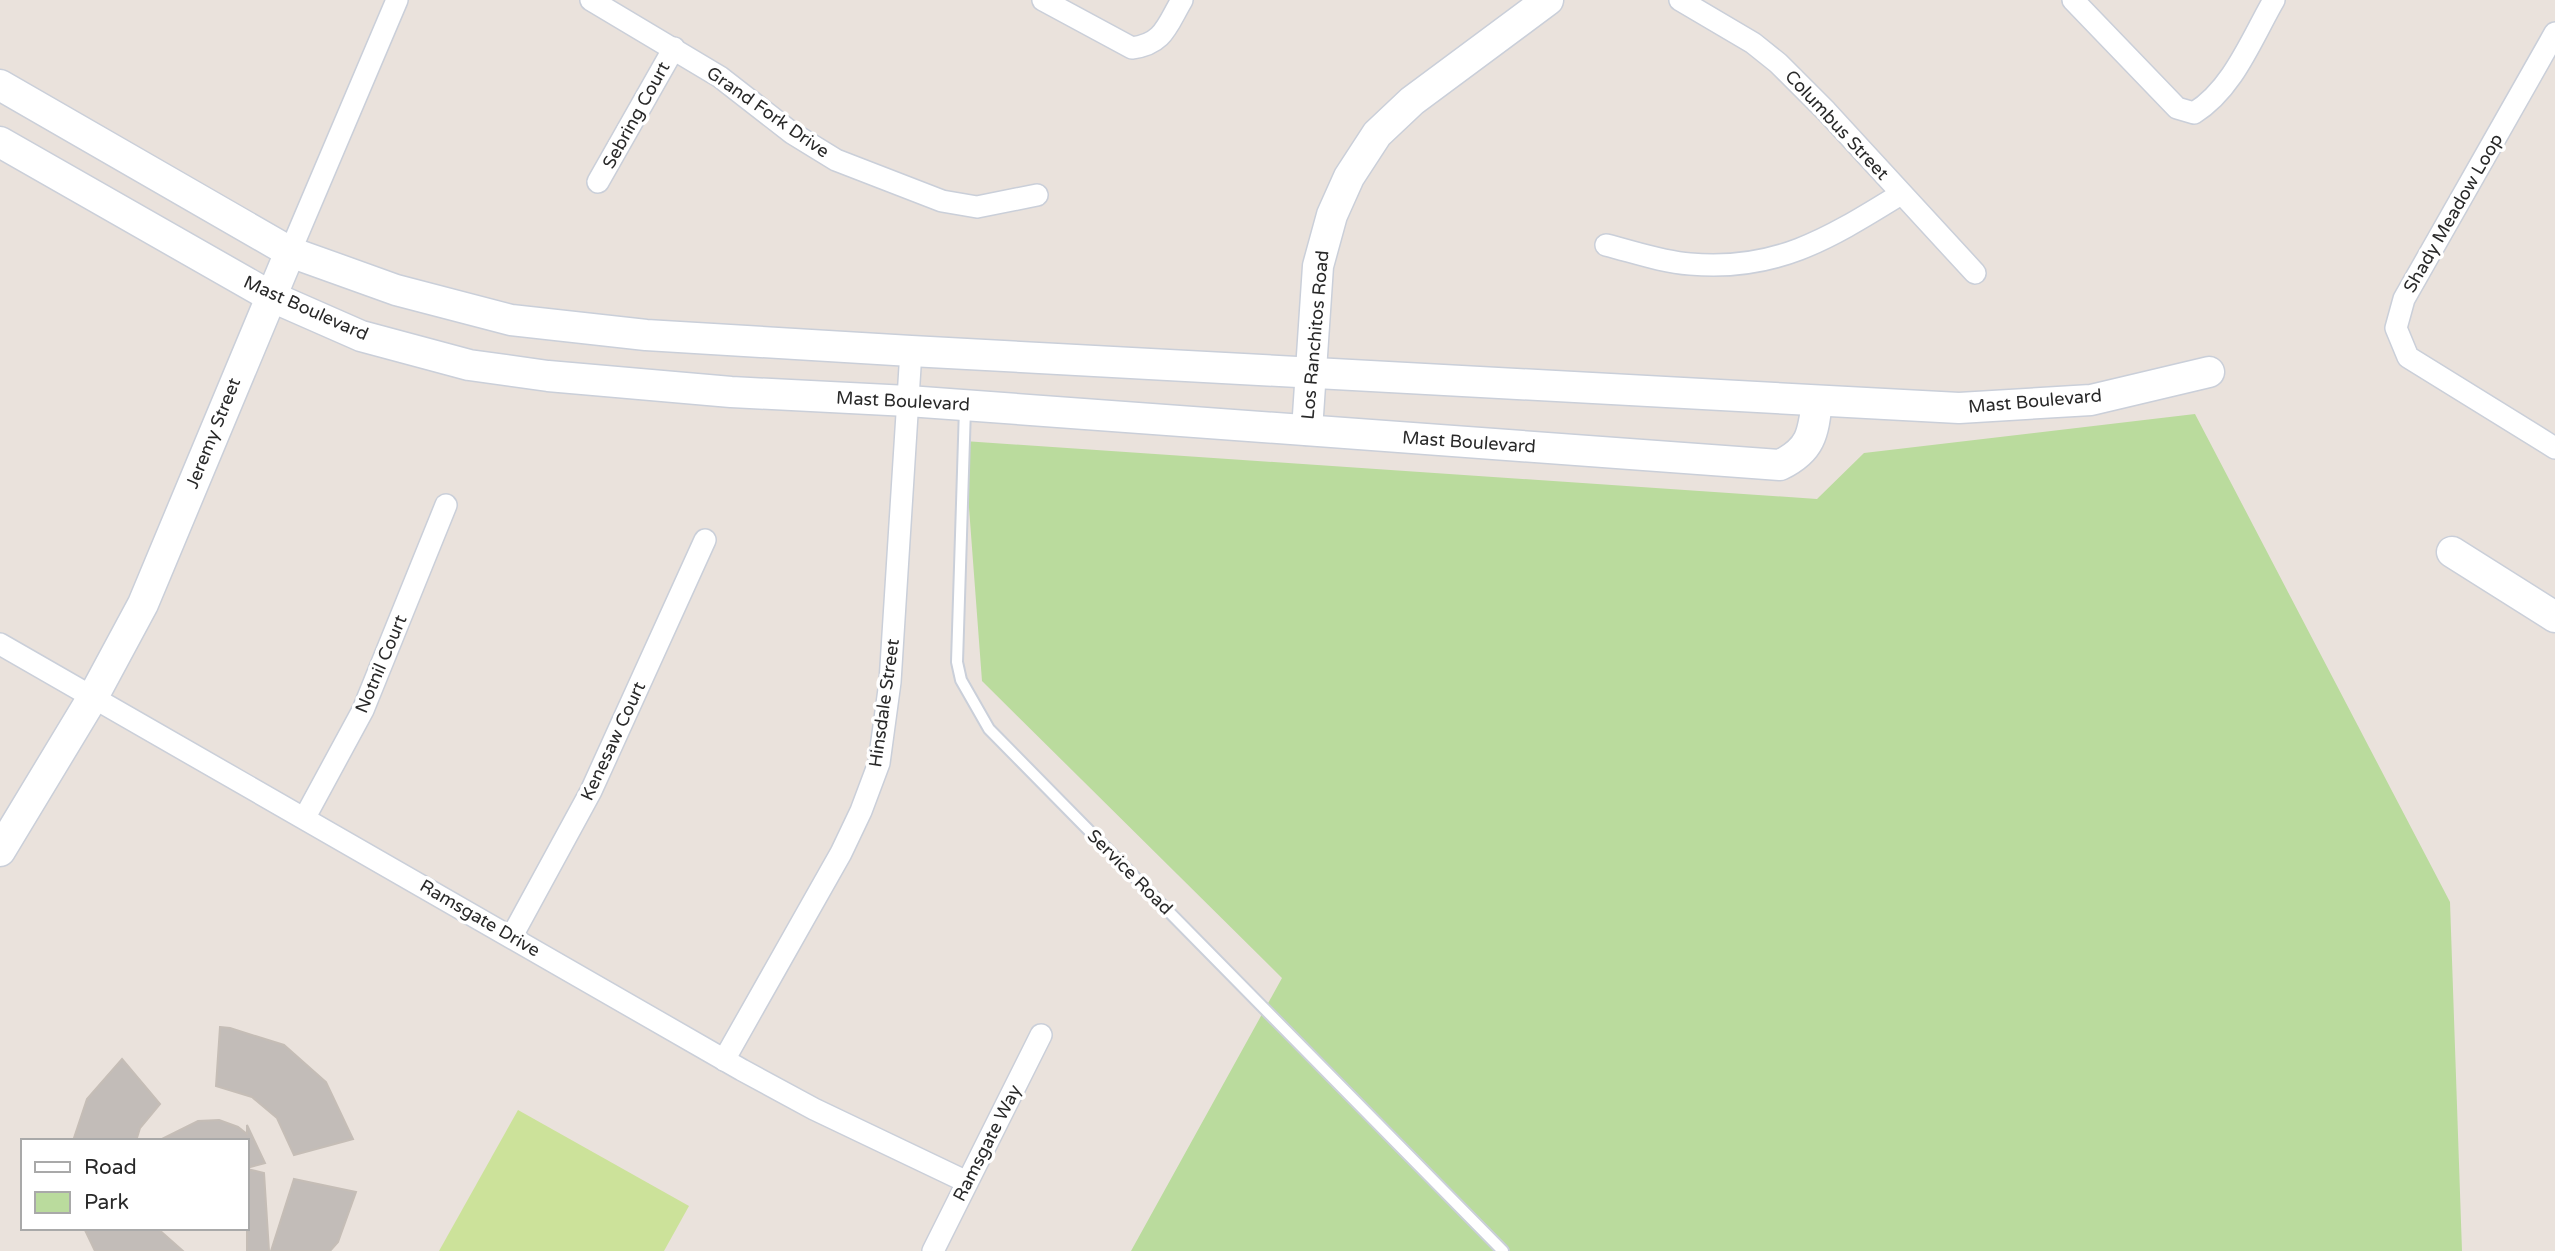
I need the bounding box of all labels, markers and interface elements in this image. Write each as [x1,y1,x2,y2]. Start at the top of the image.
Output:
street label: Sebring Court [598,58,675,172]
street label: Grand Fork Drive [702,62,834,162]
street label: Columbus Street [1780,65,1894,185]
street label: Shady Meadow Loop [2398,130,2508,296]
street label: Los Ranchitos Road [1297,249,1333,421]
street label: Mast Boulevard [240,271,372,345]
street label: Jeremy Street [181,374,245,492]
street label: Mast Boulevard [1967,384,2103,418]
street label: Mast Boulevard [836,387,970,415]
street label: Mast Boulevard [1401,426,1537,458]
street label: Notnil Court [350,612,412,716]
street label: Hinsdale Street [864,637,904,769]
street label: Kenesaw Court [576,678,650,804]
street label: Service Road [1083,825,1177,919]
street label: Ramsgate Drive [416,875,544,961]
street label: Ramsgate Way [948,1081,1026,1205]
legend [21,1139,248,1230]
text: Road [84,1155,137,1180]
text: Park [84,1190,129,1215]

